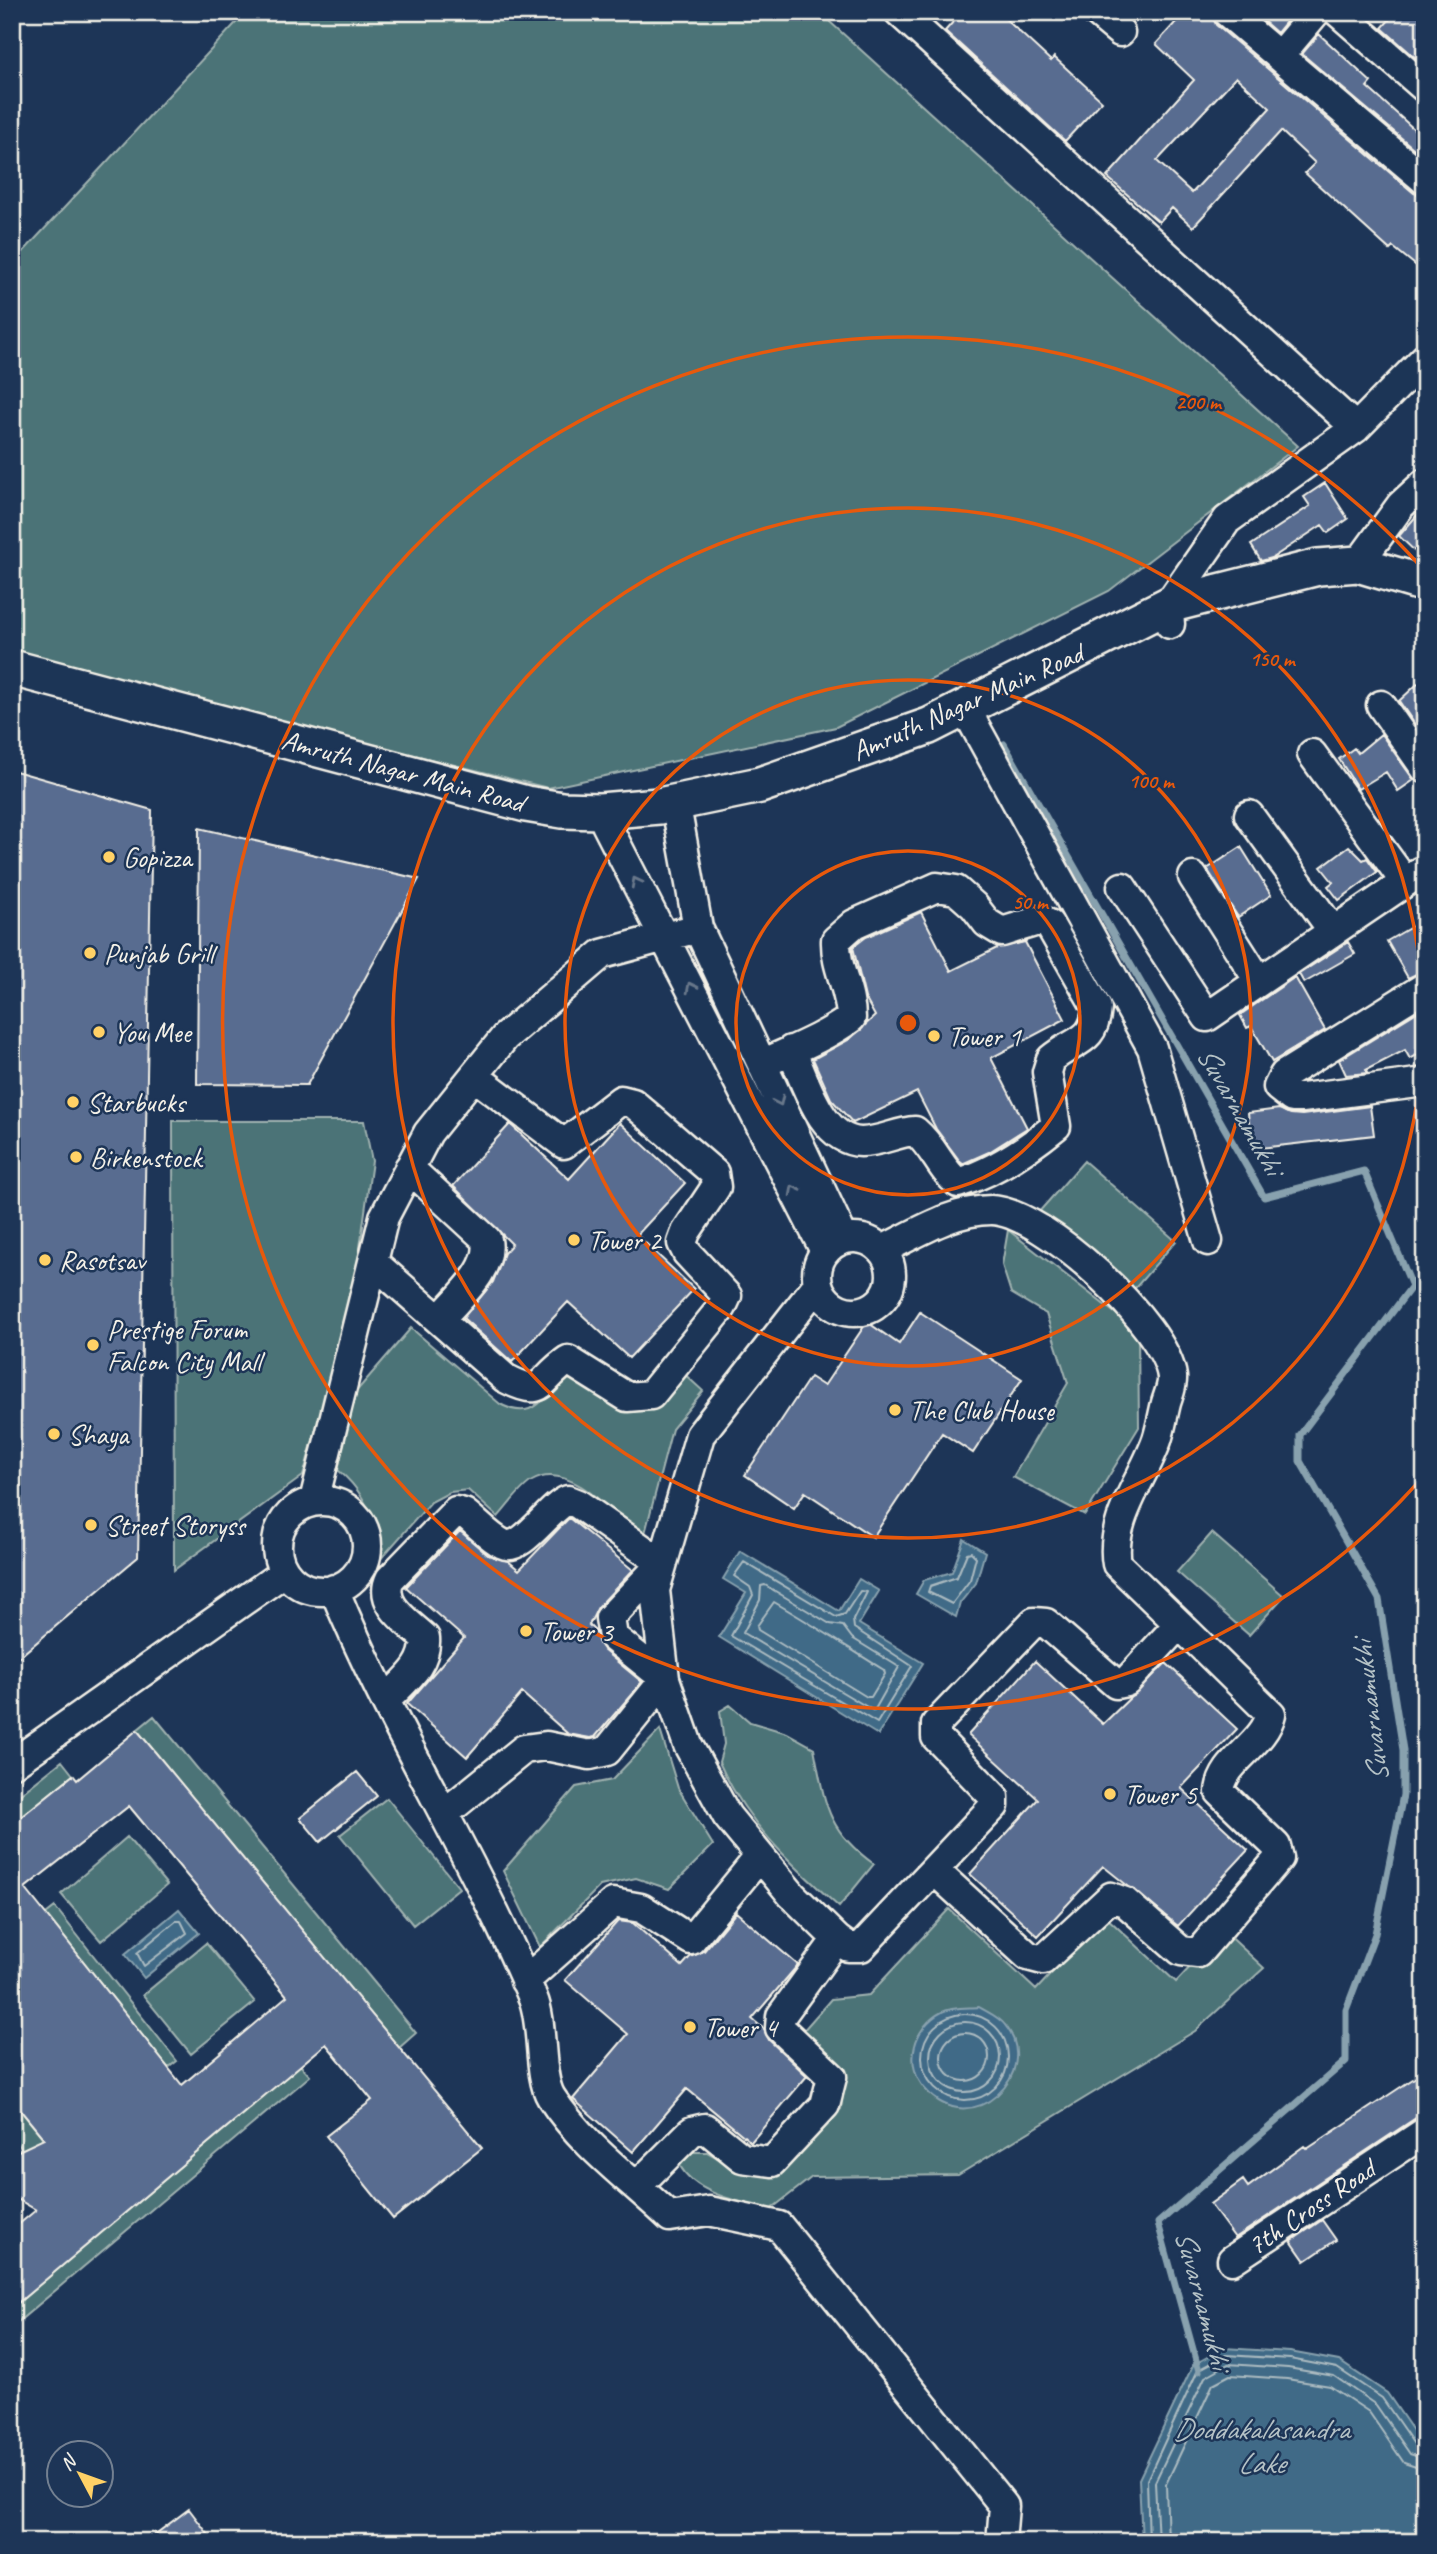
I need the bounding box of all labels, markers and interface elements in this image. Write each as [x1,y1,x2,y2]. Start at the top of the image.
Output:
text: 200 m [1175,389,1223,415]
street label: Amruth Nagar Main Road [846,634,1092,769]
text: 150 m [1249,646,1297,672]
street label: Amruth Nagar Main Road [278,722,532,821]
text: 100 m [1128,768,1176,794]
place label: Gopizza [123,840,194,875]
marker: Gopizza [101,849,117,865]
one-way arrow [631,876,644,889]
text: 50 m [1012,889,1050,915]
place label: Punjab Grill [104,936,219,971]
marker: Punjab Grill [82,945,98,961]
one-way arrow [685,982,699,995]
centre of rings [896,1011,920,1035]
place label: You Mee [113,1015,193,1050]
place label: Tower 1 [948,1019,1022,1054]
marker: You Mee [91,1024,107,1040]
marker: Tower 1 [926,1028,942,1044]
water label: Suvarnamukhi [1188,1039,1296,1187]
place label: Starbucks [87,1085,187,1120]
marker: Starbucks [65,1094,81,1110]
one-way arrow [771,1094,785,1106]
place label: Birkenstock [90,1140,204,1175]
marker: Birkenstock [68,1149,84,1165]
one-way arrow [788,1185,802,1197]
place label: Tower 2 [588,1223,663,1258]
marker: Tower 2 [566,1232,582,1248]
place label: Rasotsav [59,1243,148,1278]
marker: Rasotsav [37,1252,53,1268]
place label: Prestige Forum Falcon City Mall [107,1312,266,1379]
marker: Prestige Forum Falcon City Mall [85,1337,101,1353]
place label: The Club House [909,1393,1055,1428]
marker: The Club House [887,1402,903,1418]
place label: Shaya [68,1417,130,1452]
marker: Shaya [46,1426,62,1442]
place label: Street Storyss [105,1508,247,1543]
marker: Street Storyss [83,1517,99,1533]
place label: Tower 3 [540,1614,615,1649]
marker: Tower 3 [518,1623,534,1639]
water label: Suvarnamukhi [1342,1632,1397,1785]
place label: Tower 5 [1124,1777,1198,1812]
marker: Tower 5 [1102,1786,1118,1802]
place label: Tower 4 [704,2010,779,2045]
marker: Tower 4 [682,2019,698,2035]
street label: 7th Cross Road [1240,2149,1385,2263]
water label: Suvarnamukhi [1166,2226,1242,2379]
water label: Doddakalasandra Lake [1173,2410,1353,2482]
north arrow [46,2438,116,2508]
text: N [55,2449,83,2476]

